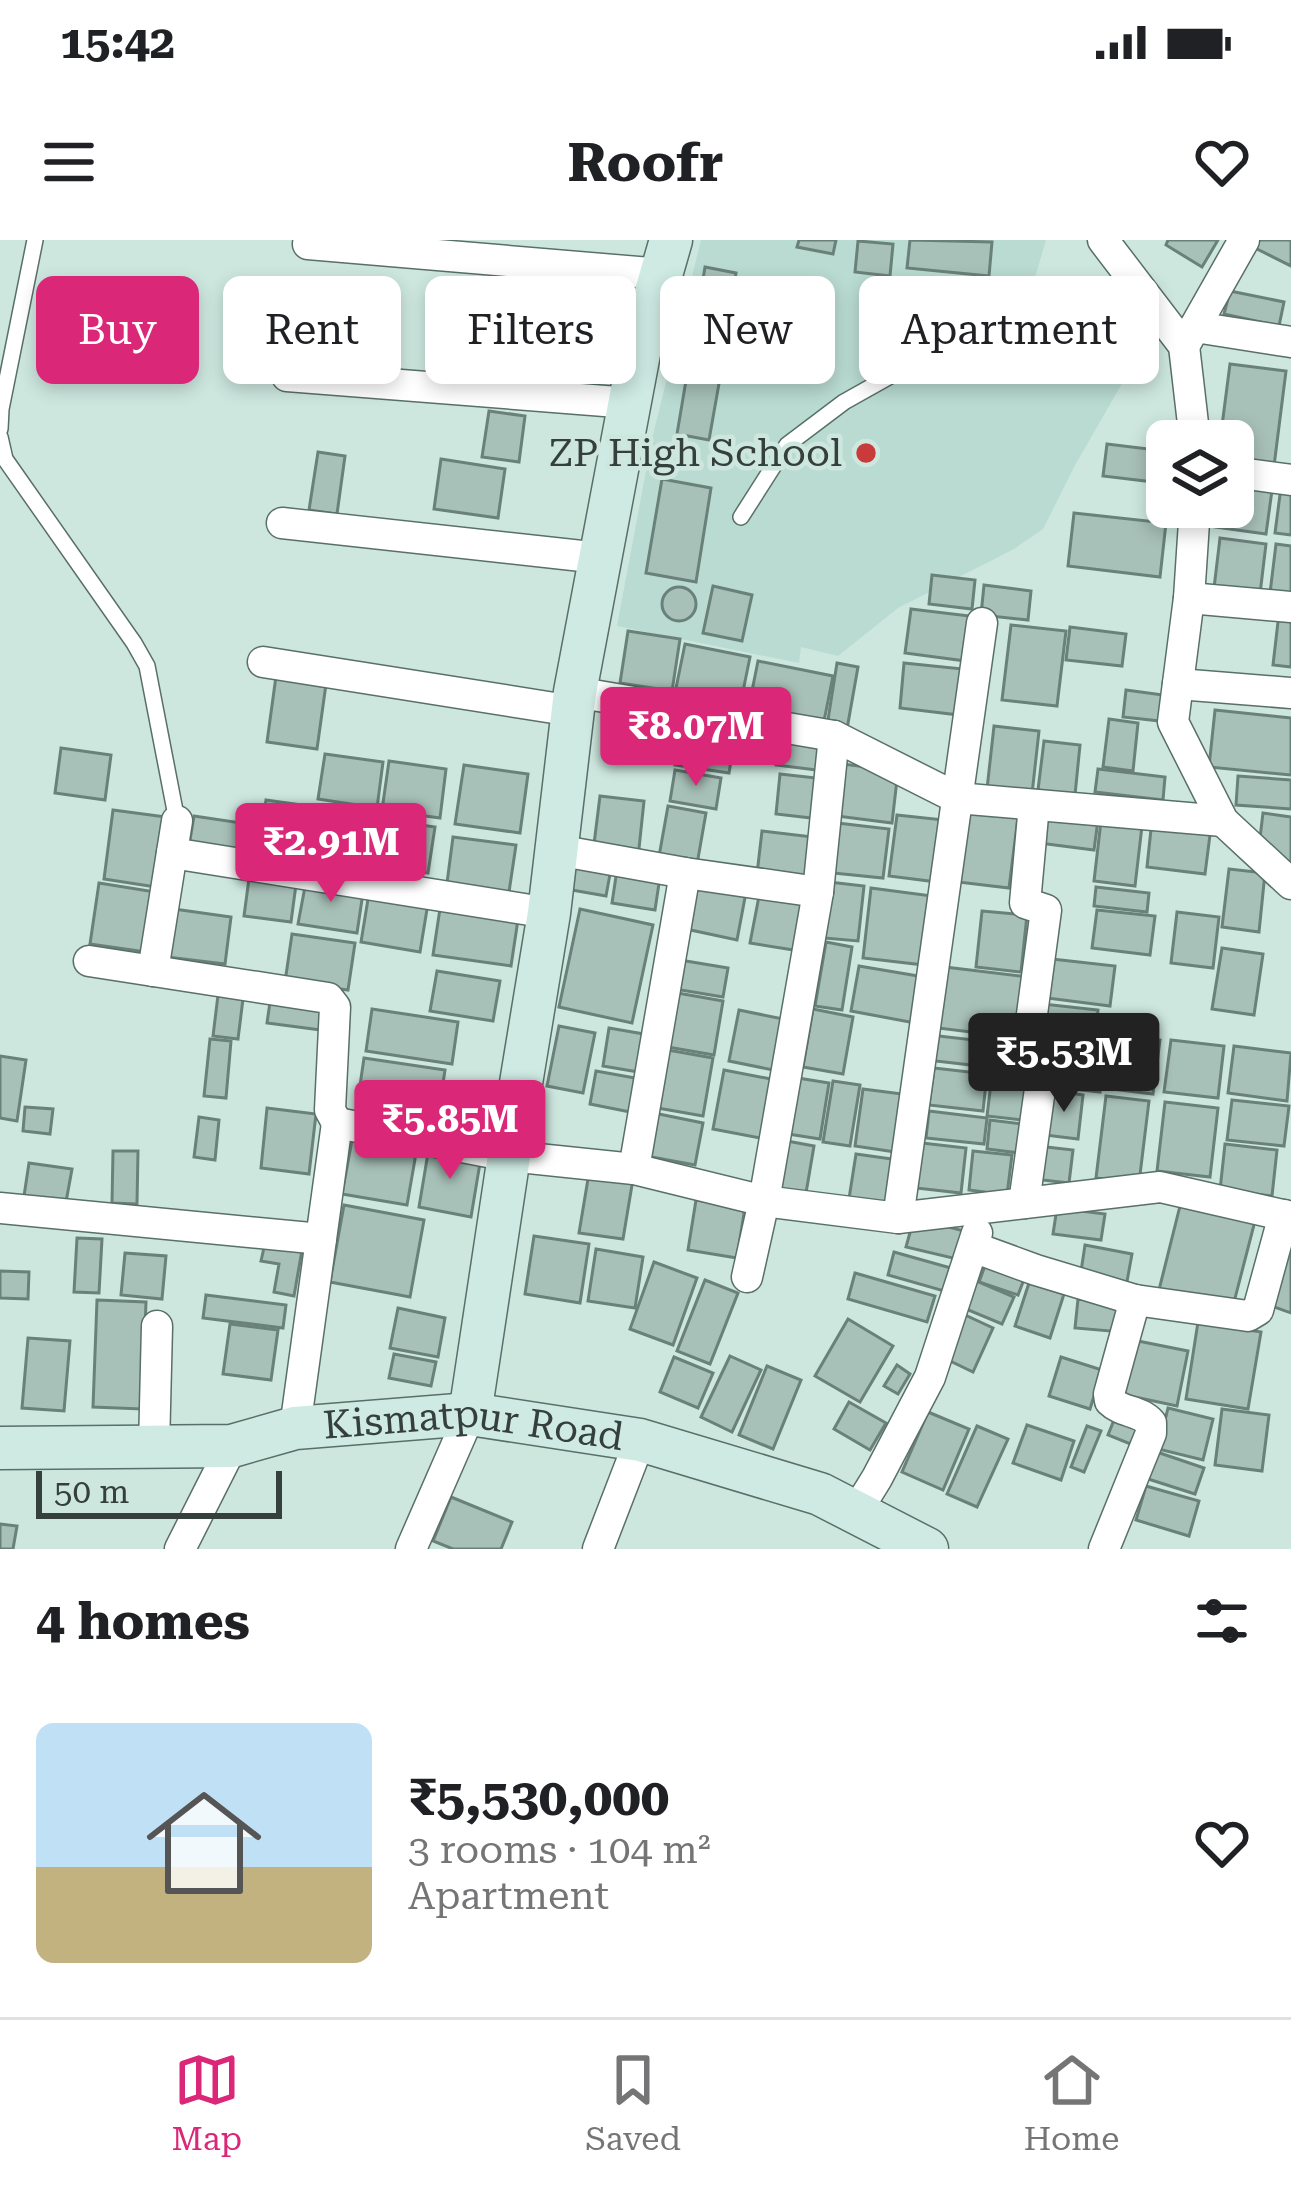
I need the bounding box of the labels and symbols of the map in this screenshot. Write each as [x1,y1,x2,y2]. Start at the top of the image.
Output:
place label: ZP High School [549,430,842,476]
marker: ZP High School [853,440,879,466]
pin: ₹8.07M [598,687,794,789]
pin: ₹2.91M [233,803,429,905]
pin: ₹5.53M [966,1013,1162,1115]
pin: ₹5.85M [352,1080,548,1182]
street label: Kismatpur Road [322,1390,627,1460]
scale bar [36,1465,282,1518]

